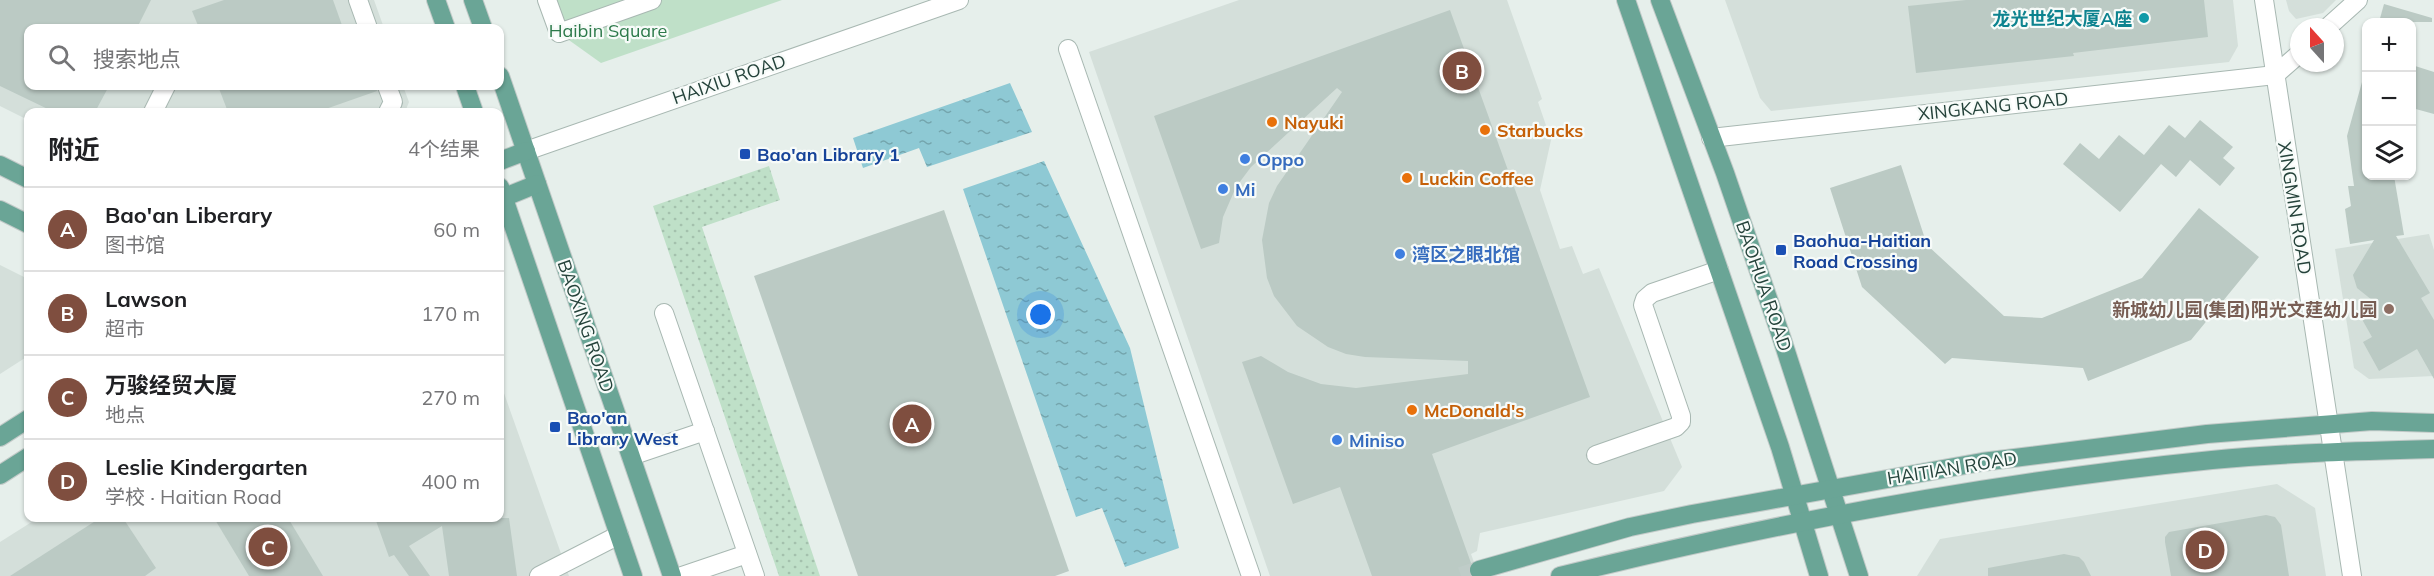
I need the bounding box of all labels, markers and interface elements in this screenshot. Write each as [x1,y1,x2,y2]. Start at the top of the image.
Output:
place label: 龙光世纪大厦A座 [1993,7,2132,30]
marker: 龙光世纪大厦A座 [2137,11,2151,25]
north arrow [2290,18,2344,72]
map controls [2362,18,2416,180]
button: + [2362,18,2416,72]
park label: Haibin Square [549,19,667,42]
search box [24,24,504,90]
icon: search [45,41,78,74]
text: 搜索地点 [93,45,181,73]
pin: B [1442,48,1482,94]
street label: HAIXIU ROAD [669,49,789,109]
button: − [2362,72,2416,126]
street label: XINGKANG ROAD [1917,87,2069,125]
place label: Nayuki [1284,111,1344,134]
marker: Nayuki [1265,115,1279,129]
place label: Starbucks [1497,119,1583,142]
marker: Starbucks [1478,123,1492,137]
button: layers [2362,126,2416,180]
text: 附近 [48,133,100,166]
text: 4个结果 [408,136,480,161]
street label: XINGMIN ROAD [2273,140,2317,276]
place label: Bao'an Library 1 [757,143,900,166]
marker: Bao'an Library 1 [738,147,752,161]
place label: Oppo [1257,148,1304,171]
marker: Oppo [1238,152,1252,166]
place label: Luckin Coffee [1419,167,1534,190]
marker: Luckin Coffee [1400,171,1414,185]
place label: Mi [1235,178,1255,201]
marker: Mi [1216,182,1230,196]
text: Bao'an Liberary [105,201,272,229]
text: A [60,217,75,242]
text: 60 m [433,217,480,242]
street label: BAOHUA ROAD [1731,218,1797,354]
place label: Baohua-Haitian Road Crossing [1793,229,1931,273]
text: 图书馆 [105,232,165,257]
place label: 湾区之眼北馆 [1412,243,1520,266]
marker: Baohua-Haitian Road Crossing [1774,243,1788,257]
marker: 湾区之眼北馆 [1393,247,1407,261]
street label: BAOXING ROAD [553,257,619,395]
text: Lawson [105,285,187,313]
place label: 新城幼儿园(集团)阳光文莛幼儿园 [2112,298,2377,321]
your location [1026,300,1055,329]
text: B [61,301,74,326]
text: 170 m [421,301,480,326]
marker: 新城幼儿园(集团)阳光文莛幼儿园 [2382,302,2396,316]
text: 超市 [105,316,145,341]
text: 万骏经贸大厦 [105,371,237,399]
text: C [61,385,74,410]
text: 270 m [421,385,480,410]
place label: McDonald's [1424,399,1524,422]
text: 地点 [105,402,145,427]
pin: A [892,402,932,446]
marker: McDonald's [1405,403,1419,417]
place label: Bao'an Library West [567,406,678,450]
marker: Bao'an Library West [548,420,562,434]
place label: Miniso [1349,429,1405,452]
marker: Miniso [1330,433,1344,447]
street label: HAITIAN ROAD [1885,446,2019,490]
text: Leslie Kindergarten [105,453,308,481]
text: D [60,469,75,494]
text: 400 m [421,469,480,494]
text: 学校 · Haitian Road [105,484,282,509]
pin: C [248,524,288,570]
pin: D [2186,528,2224,572]

